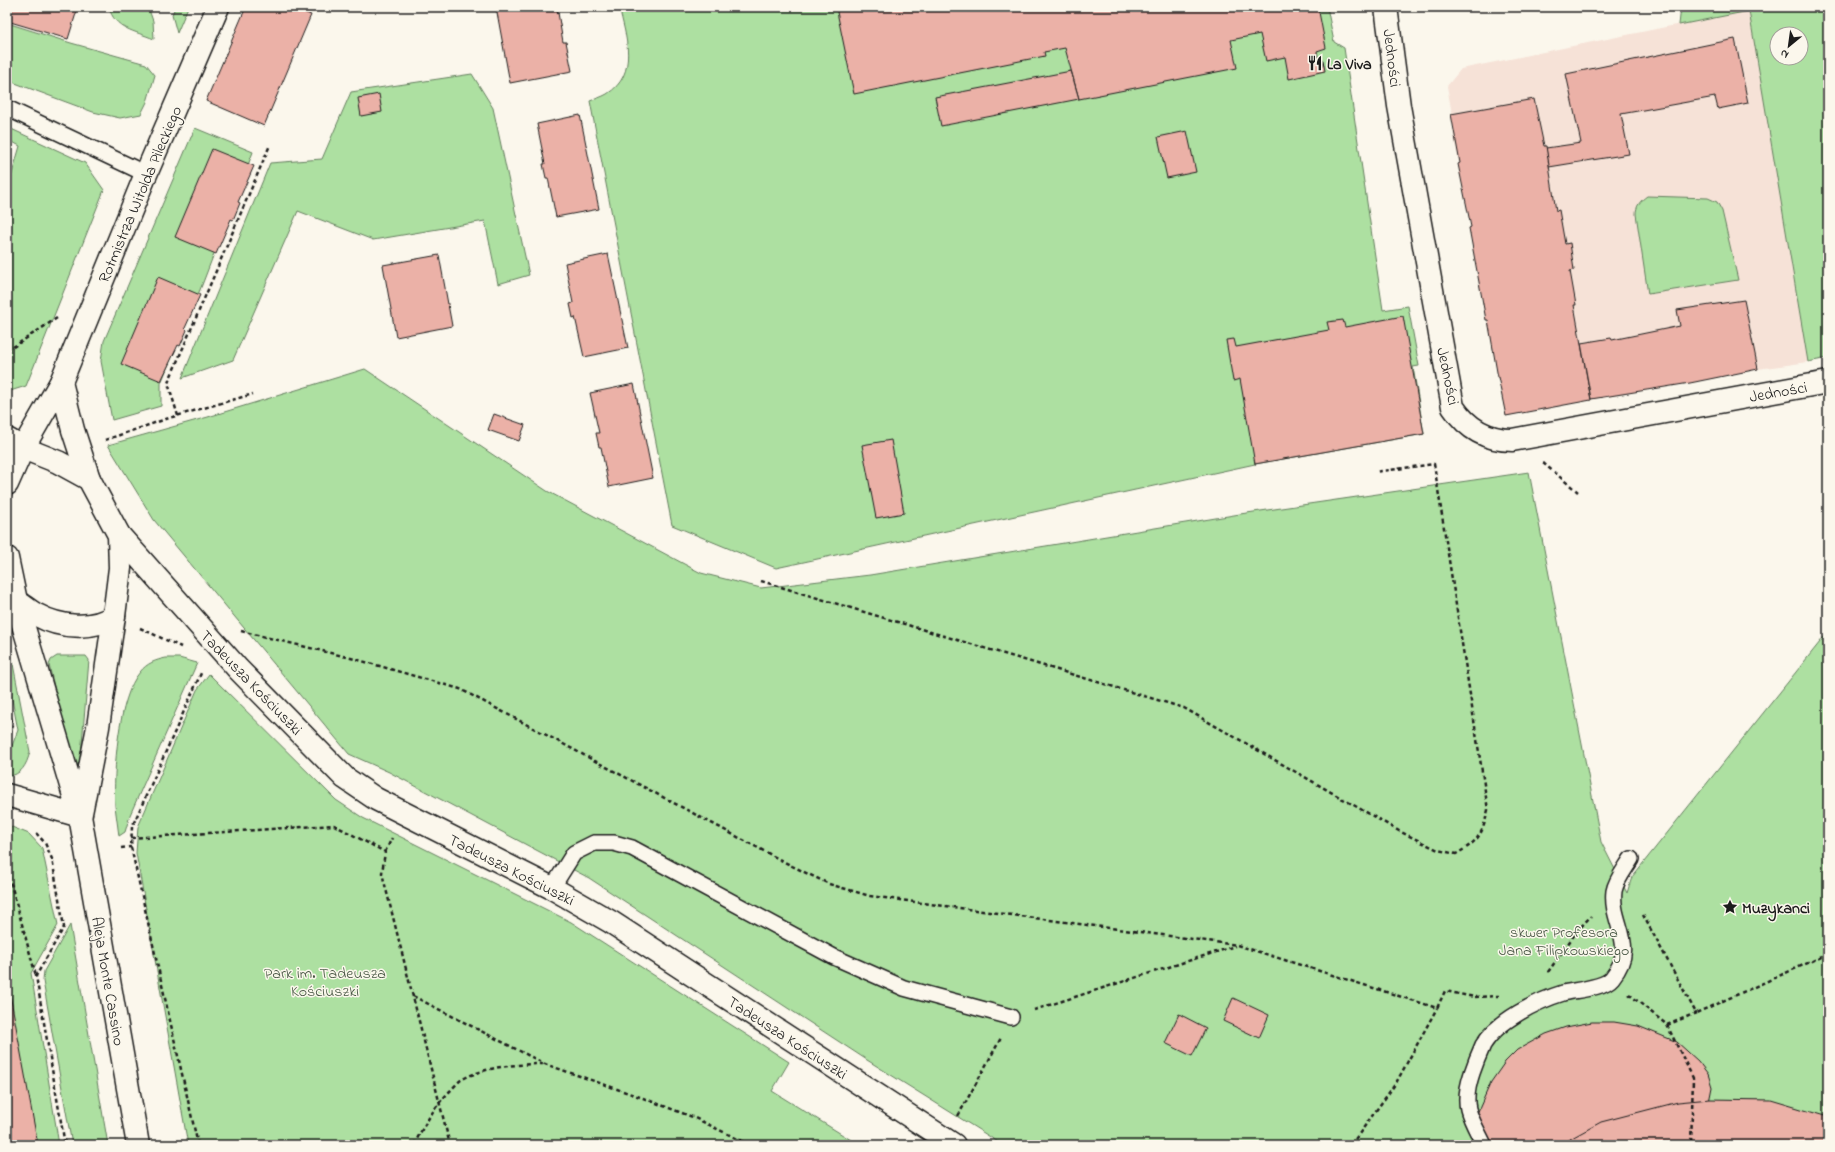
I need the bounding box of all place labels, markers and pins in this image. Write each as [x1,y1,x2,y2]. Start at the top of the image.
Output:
place label: La Viva [1327,53,1372,77]
restaurant icon: La Viva [1306,54,1324,72]
place label: Muzykanci [1742,897,1810,922]
place icon: Muzykanci [1721,898,1739,916]

